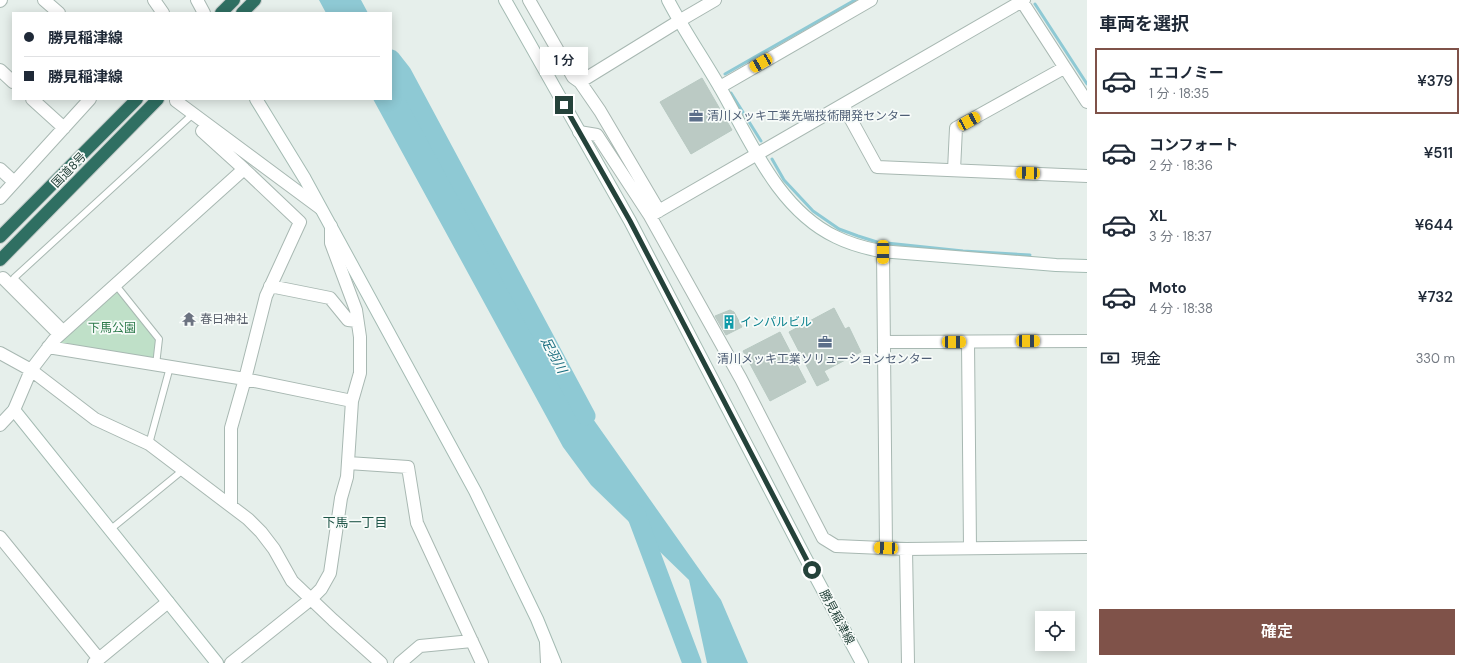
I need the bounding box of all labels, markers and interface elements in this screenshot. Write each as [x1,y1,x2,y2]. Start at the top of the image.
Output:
text: 車両を選択 [1099,12,1189,36]
text: 勝見稲津線 [48,28,123,48]
callout: 1 分 [540,47,588,75]
text: 1 分 [554,52,574,69]
car [748,52,774,74]
icon: car [1101,63,1137,99]
text: エコノミー [1149,63,1224,83]
text: 勝見稲津線 [48,67,123,87]
text: ¥379 [1417,71,1453,91]
text: 1 分 · 18:35 [1149,85,1209,102]
route end [555,96,573,114]
office icon: 清川メッキ工業先端技術開発センター [688,108,704,124]
place label: 清川メッキ工業先端技術開発センター [707,108,911,124]
car [956,110,982,132]
icon: car [1101,135,1137,171]
text: コンフォート [1149,135,1239,155]
text: ¥511 [1424,143,1453,163]
street label: 国道8号 [48,149,90,191]
text: 2 分 · 18:36 [1149,157,1213,174]
car [1016,167,1040,179]
text: XL [1149,206,1167,226]
icon: car [1101,207,1137,243]
text: ¥644 [1415,215,1453,235]
text: 3 分 · 18:37 [1149,228,1212,245]
car [877,240,889,264]
text: Moto [1149,278,1187,298]
icon: car [1101,279,1137,315]
text: ¥732 [1418,287,1453,307]
text: 4 分 · 18:38 [1149,300,1213,317]
temple icon: 春日神社 [181,311,197,327]
place label: 春日神社 [200,311,248,327]
building icon: インパルビル [721,314,737,330]
place label: インパルビル [740,314,812,330]
park label: 下馬公園 [88,320,136,336]
water label: 足羽川 [537,334,572,378]
office icon: 清川メッキ工業ソリューションセンター [817,334,833,350]
car [1016,335,1040,347]
car [942,336,966,348]
icon: cash [1099,347,1121,369]
text: 現金 [1131,349,1161,369]
text: 330 m [1416,350,1455,367]
place label: 清川メッキ工業ソリューションセンター [717,351,933,367]
district label: 下馬一丁目 [322,514,388,531]
car [874,541,898,555]
route start [803,561,821,579]
street label: 勝見稲津線 [816,587,858,647]
button: 確定 [1099,609,1455,655]
map controls [1035,611,1075,651]
button: locate [1035,611,1075,651]

